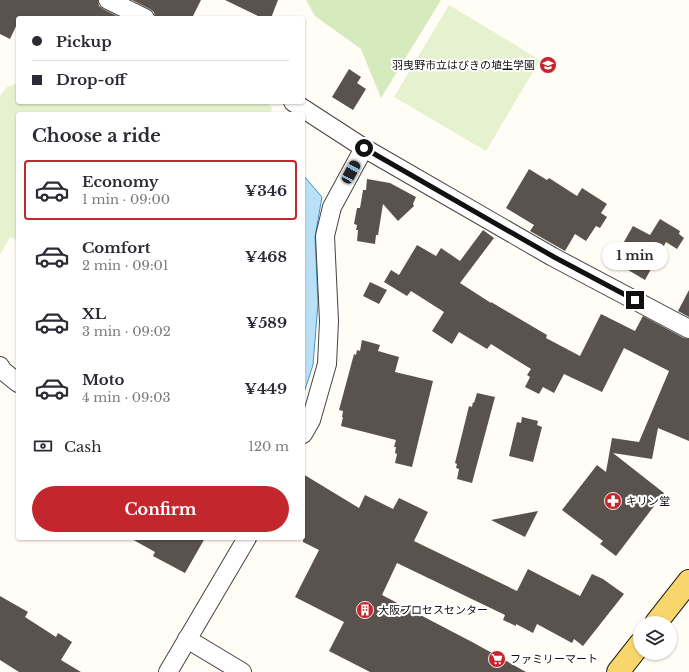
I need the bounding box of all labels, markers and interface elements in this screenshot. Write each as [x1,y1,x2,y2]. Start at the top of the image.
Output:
text: Pickup [56,32,112,51]
school or university icon: 羽曳野市立はびきの埴生学園 [538,55,558,75]
place label: 羽曳野市立はびきの埴生学園 [392,58,535,72]
text: Drop-off [56,70,126,89]
text: Choose a ride [32,125,161,147]
route start [355,139,373,157]
car [340,159,362,185]
icon: car [34,172,70,208]
text: Economy [82,172,159,191]
text: ¥346 [245,181,287,200]
text: 1 min · 09:00 [82,191,170,208]
icon: car [34,238,70,274]
text: Comfort [82,238,150,257]
callout: 1 min [602,242,668,270]
text: ¥468 [245,247,287,266]
text: 1 min [616,247,654,264]
text: 2 min · 09:01 [82,257,169,274]
route end [626,291,644,309]
icon: car [34,304,70,340]
text: XL [82,304,106,323]
text: ¥589 [246,313,287,332]
text: 3 min · 09:02 [82,323,171,340]
icon: car [34,370,70,406]
text: Moto [82,370,124,389]
text: ¥449 [244,379,287,398]
text: 4 min · 09:03 [82,389,170,406]
icon: cash [32,435,54,457]
text: Cash [64,437,101,456]
text: 120 m [248,438,289,455]
button: Confirm [32,486,289,532]
pharmacy icon: キリン堂 [603,491,623,511]
place label: キリン堂 [626,494,670,508]
building icon: 大阪プロセスセンター [355,600,375,620]
place label: 大阪プロセスセンター [378,603,488,617]
map controls [633,616,677,660]
button: layers [633,616,677,660]
supermarket icon: ファミリーマート [487,649,507,669]
place label: ファミリーマート [510,652,598,666]

